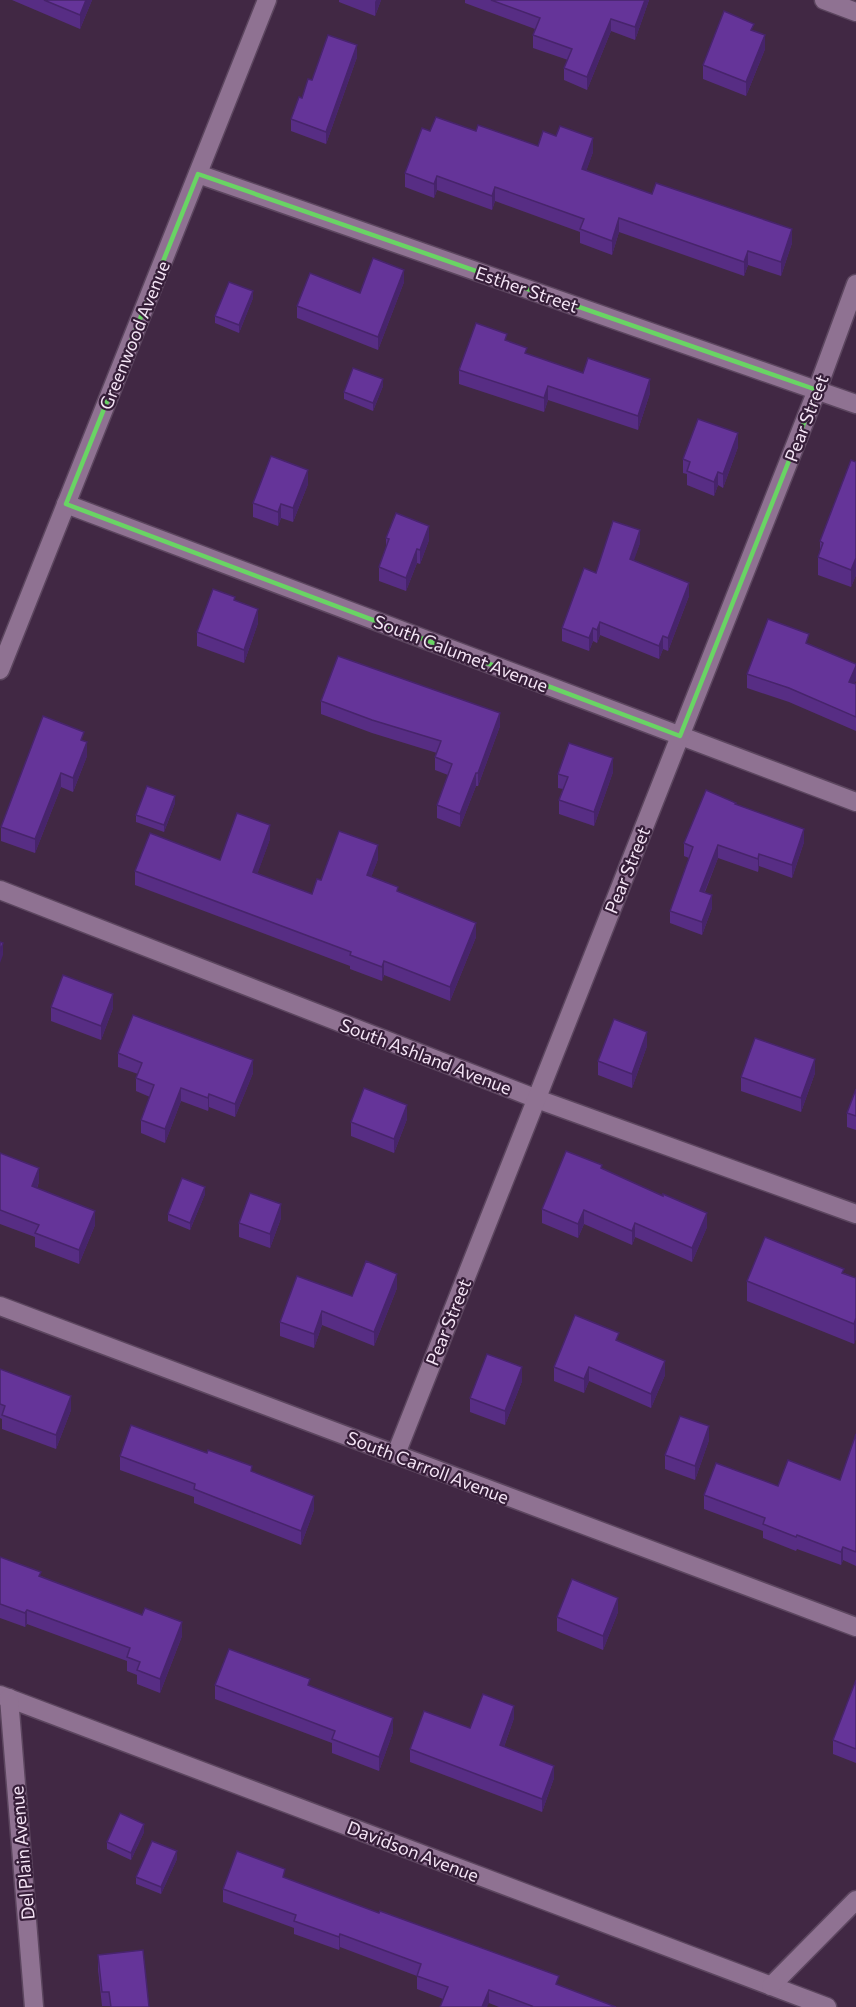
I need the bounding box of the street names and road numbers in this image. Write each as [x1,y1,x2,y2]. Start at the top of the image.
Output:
street label: Greenwood Avenue [94,257,174,413]
street label: Esther Street [473,261,581,317]
street label: Pear Street [779,371,833,465]
street label: South Calumet Avenue [371,610,551,696]
street label: Pear Street [600,823,654,917]
street label: South Ashland Avenue [337,1013,515,1099]
street label: Pear Street [421,1275,475,1369]
street label: South Carroll Avenue [344,1426,512,1508]
street label: Del Plain Avenue [5,1785,39,1921]
street label: Davidson Avenue [344,1816,482,1886]

